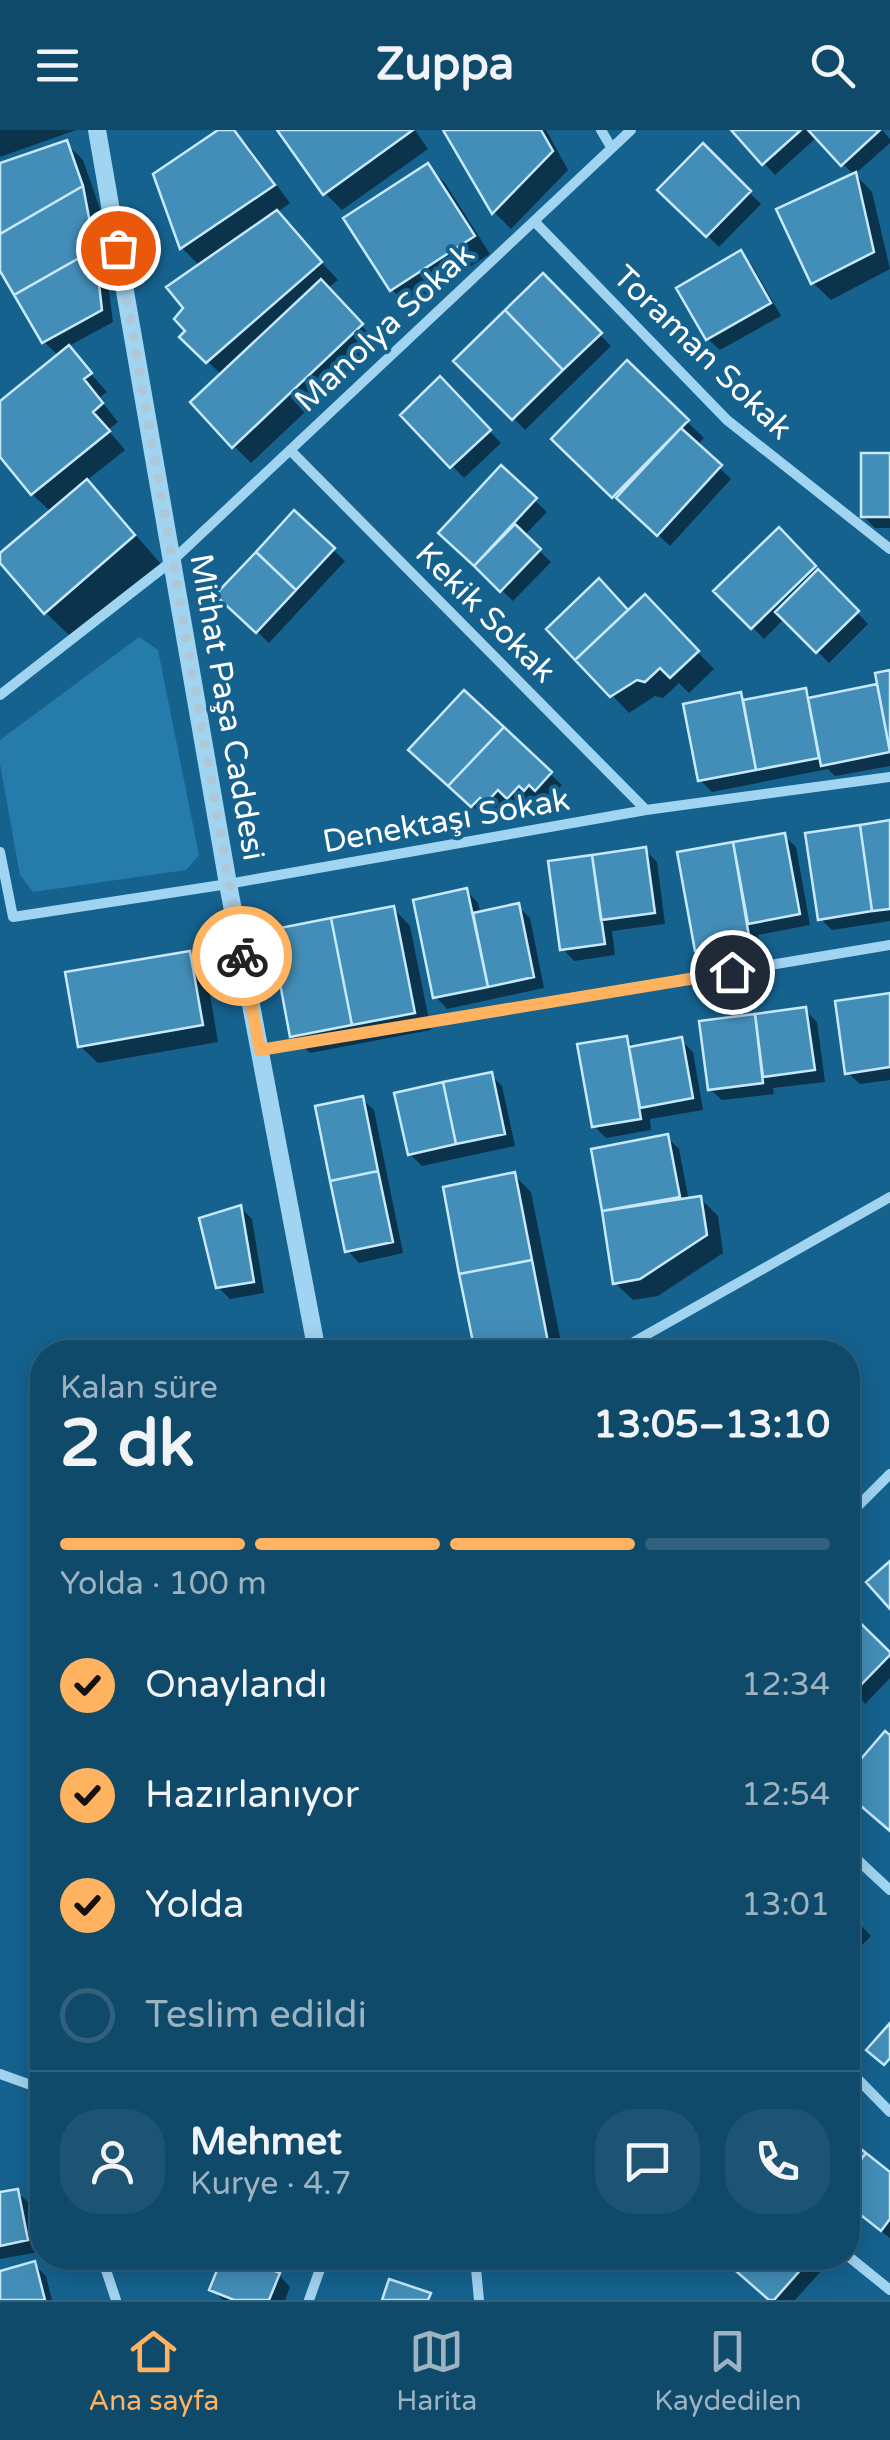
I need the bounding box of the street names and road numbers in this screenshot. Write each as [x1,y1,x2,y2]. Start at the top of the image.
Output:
street label: Manolya Sokak [287,235,482,420]
street label: Toraman Sokak [605,258,800,448]
street label: Kekik Sokak [407,535,563,691]
street label: Mithat Paşa Caddesi [181,551,273,864]
street label: Denektaşı Sokak [320,781,573,861]

